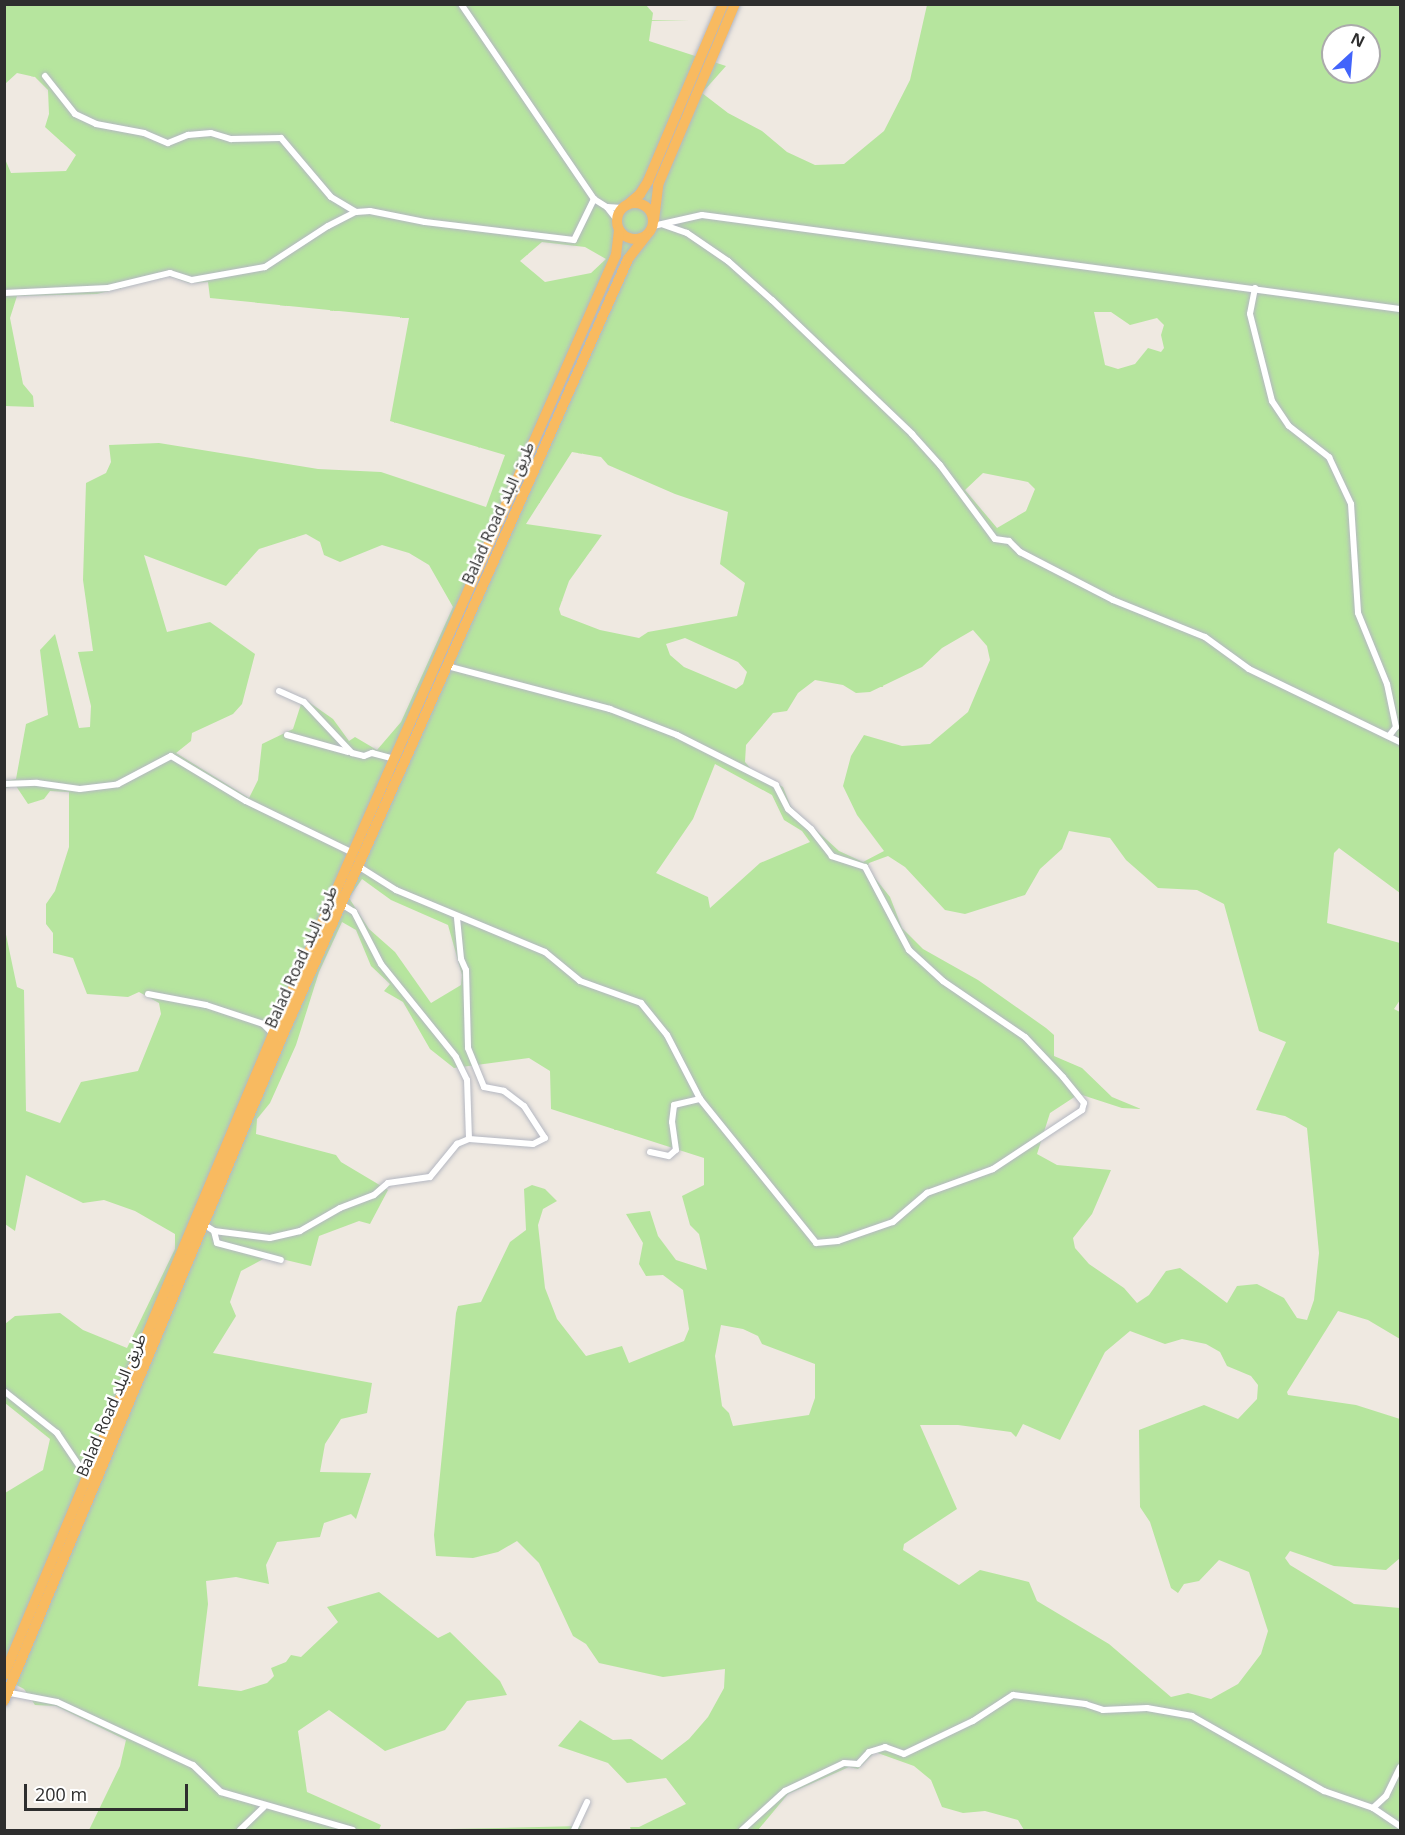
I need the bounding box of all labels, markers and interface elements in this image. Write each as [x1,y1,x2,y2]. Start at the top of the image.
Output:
north arrow [1321,24,1381,84]
text: N [1347,27,1369,52]
street label: Balad Road طريق البلد [458,439,538,587]
street label: Balad Road طريق البلد [261,883,341,1031]
street label: Balad Road طريق البلد [72,1330,150,1480]
scale bar [27,1772,190,1810]
text: 200 m [35,1782,87,1806]

